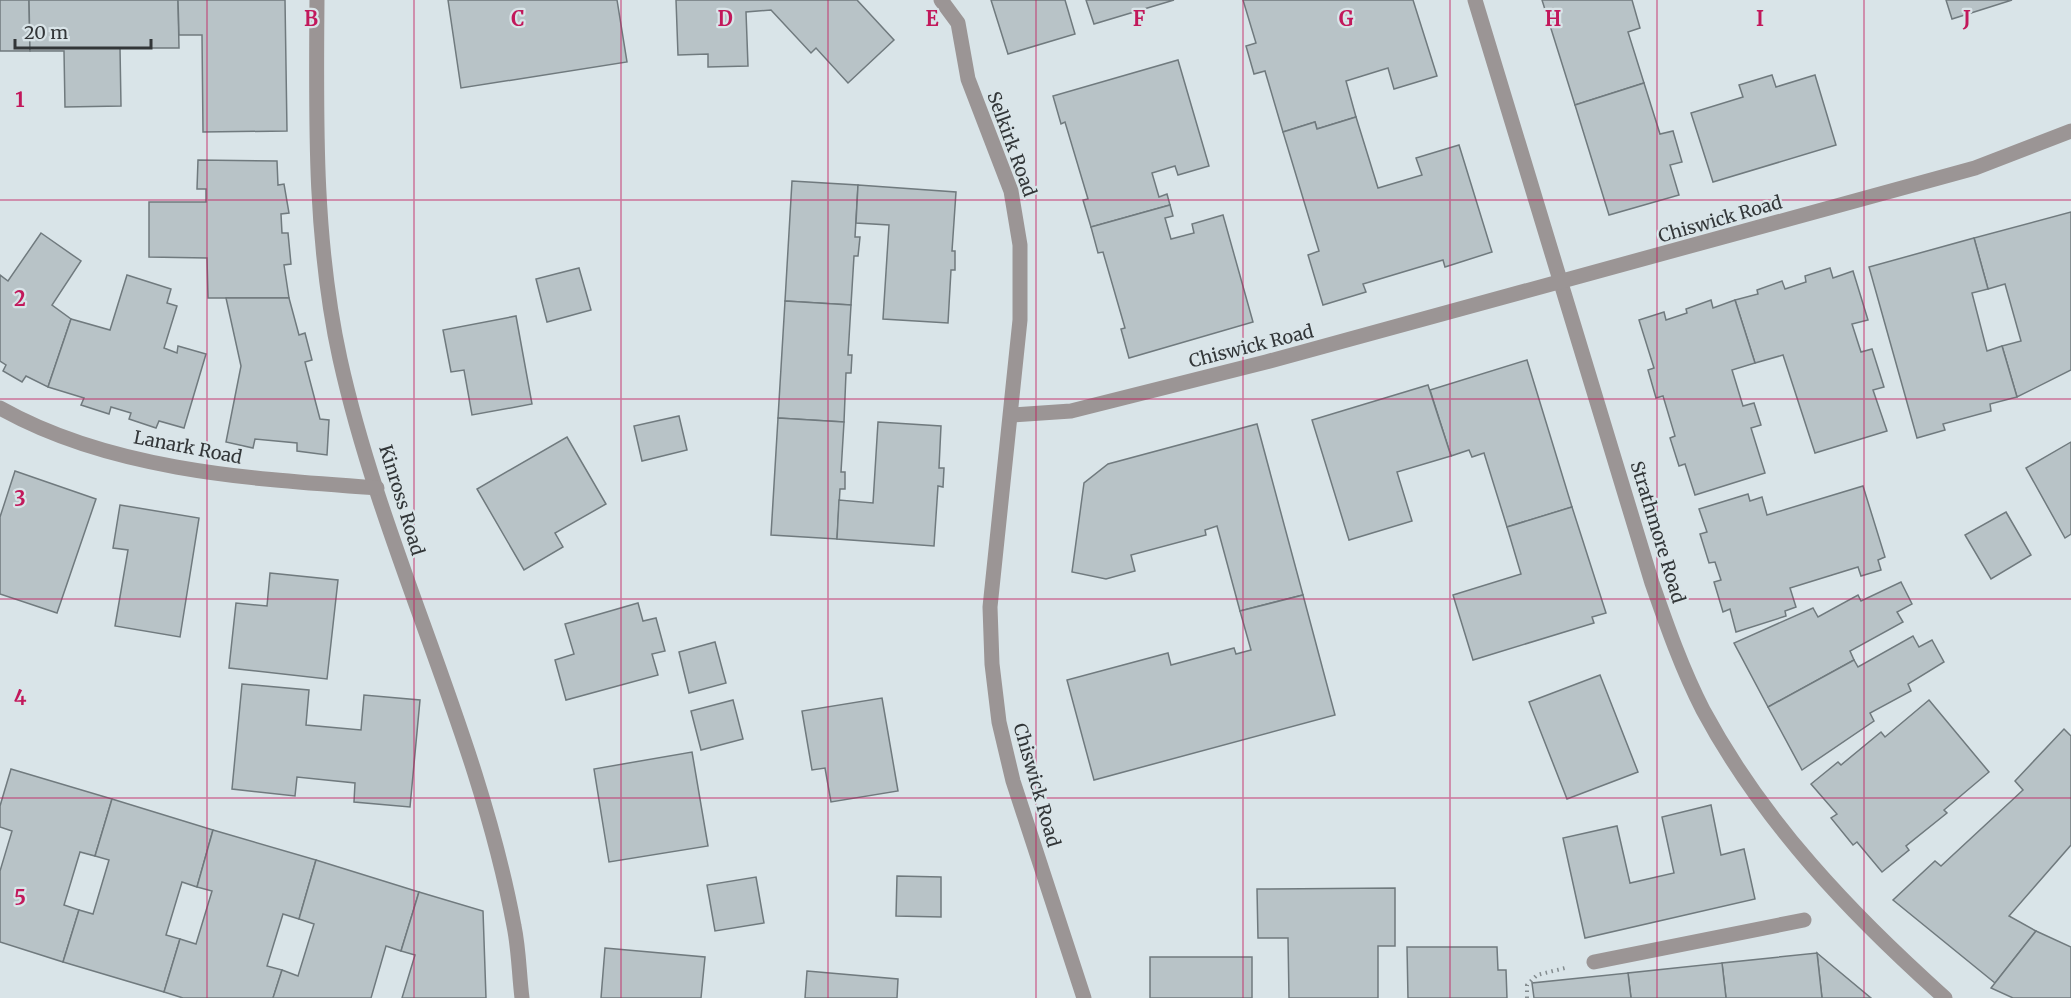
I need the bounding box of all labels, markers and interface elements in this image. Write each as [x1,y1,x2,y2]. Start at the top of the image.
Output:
text: B [304,6,318,31]
text: C [511,6,525,31]
text: D [717,6,733,31]
text: E [925,6,939,31]
text: F [1133,6,1146,31]
text: G [1339,6,1354,31]
text: H [1545,6,1561,31]
text: I [1756,6,1764,31]
text: J [1962,6,1971,31]
scale bar [15,12,152,50]
text: 20 m [24,21,68,44]
text: 1 [15,87,25,112]
street label: Selkirk Road [982,88,1042,200]
street label: Chiswick Road [1656,190,1785,248]
text: 2 [14,286,26,311]
street label: Chiswick Road [1186,319,1316,373]
street label: Lanark Road [132,425,244,469]
street label: Kinross Road [374,442,430,558]
street label: Strathmore Road [1625,458,1691,606]
text: 3 [14,486,26,511]
text: 4 [14,685,27,710]
street label: Chiswick Road [1008,721,1066,850]
text: 5 [14,885,26,910]

